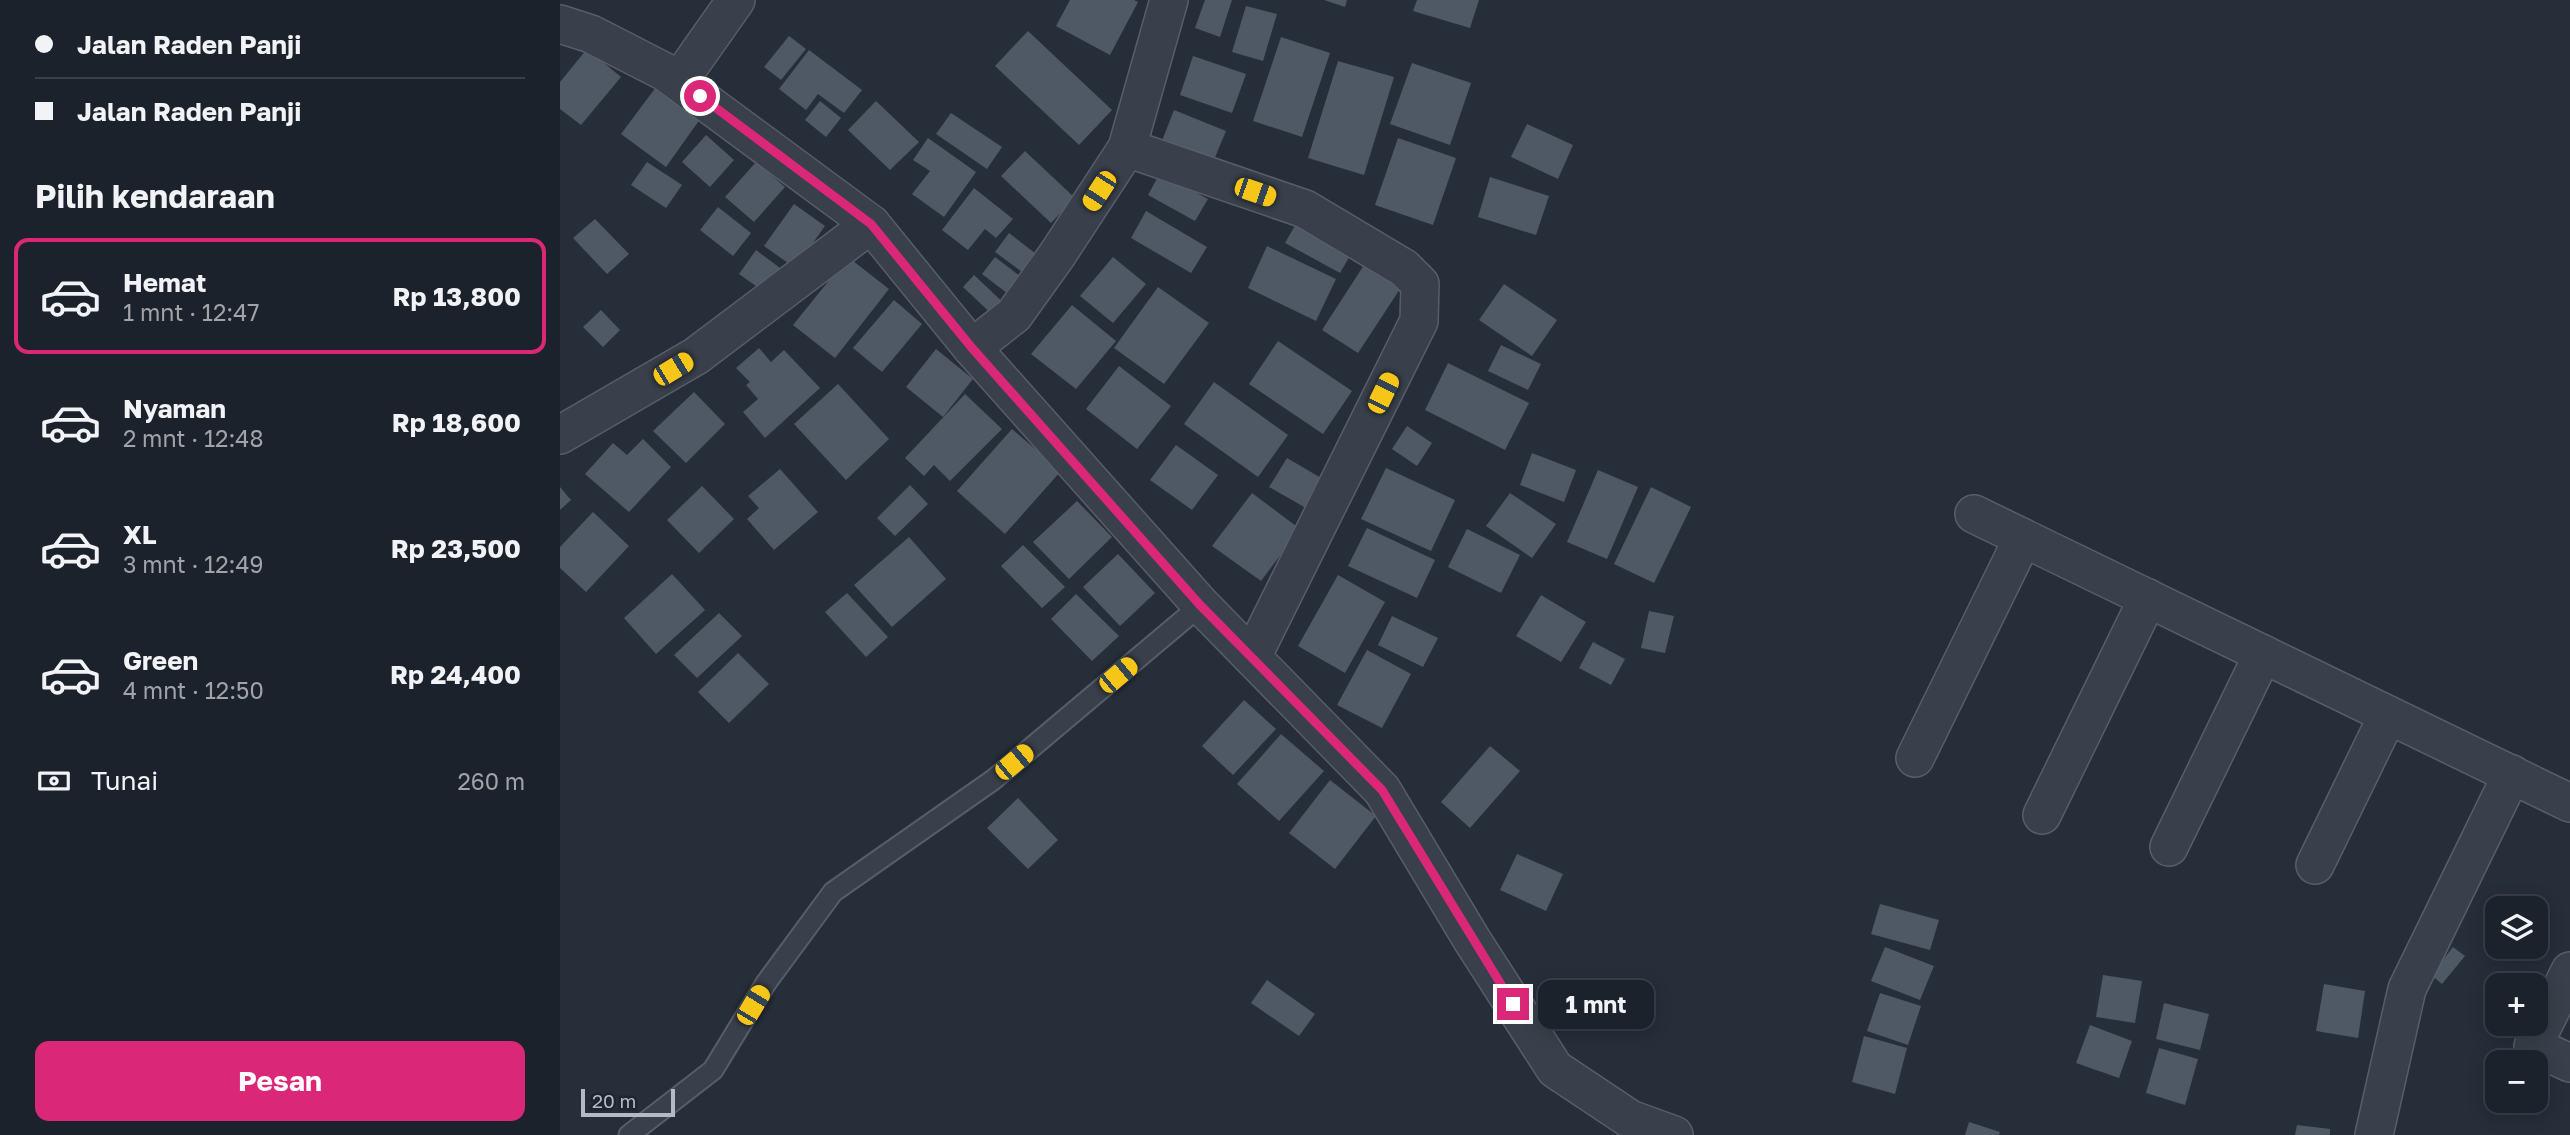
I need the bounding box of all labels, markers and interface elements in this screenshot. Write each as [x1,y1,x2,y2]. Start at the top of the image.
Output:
text: Jalan Raden Panji [77,29,301,60]
route start [684,80,716,112]
text: Jalan Raden Panji [77,96,301,127]
car [1079,168,1120,214]
car [1232,175,1279,209]
text: Pilih kendaraan [35,177,275,215]
icon: car [39,265,102,328]
text: Hemat [123,267,206,298]
text: Rp 13,800 [392,281,521,312]
text: 1 mnt · 12:47 [123,298,259,326]
car [650,349,697,389]
car [1365,370,1402,416]
icon: car [39,391,102,454]
text: Nyaman [123,393,226,424]
text: Rp 18,600 [392,407,521,438]
text: 2 mnt · 12:48 [123,424,263,452]
icon: car [39,517,102,580]
text: XL [123,519,157,550]
text: Rp 23,500 [391,533,521,564]
text: 3 mnt · 12:49 [123,550,263,578]
icon: car [39,643,102,706]
text: Green [123,645,198,676]
car [1096,653,1141,697]
text: Rp 24,400 [390,659,521,690]
text: 4 mnt · 12:50 [123,676,264,704]
car [992,740,1037,784]
icon: cash [35,762,73,800]
text: Tunai [91,765,158,796]
text: 260 m [457,767,525,795]
map controls [2485,896,2548,1113]
button: layers [2485,896,2548,959]
button: + [2485,973,2548,1036]
callout: 1 mnt [1538,979,1653,1028]
car [734,982,773,1028]
route end [1497,988,1529,1020]
text: 1 mnt [1566,990,1626,1018]
button: Pesan [35,1041,525,1121]
button: − [2485,1050,2548,1113]
scale bar [581,1086,676,1118]
text: 20 m [592,1089,636,1112]

